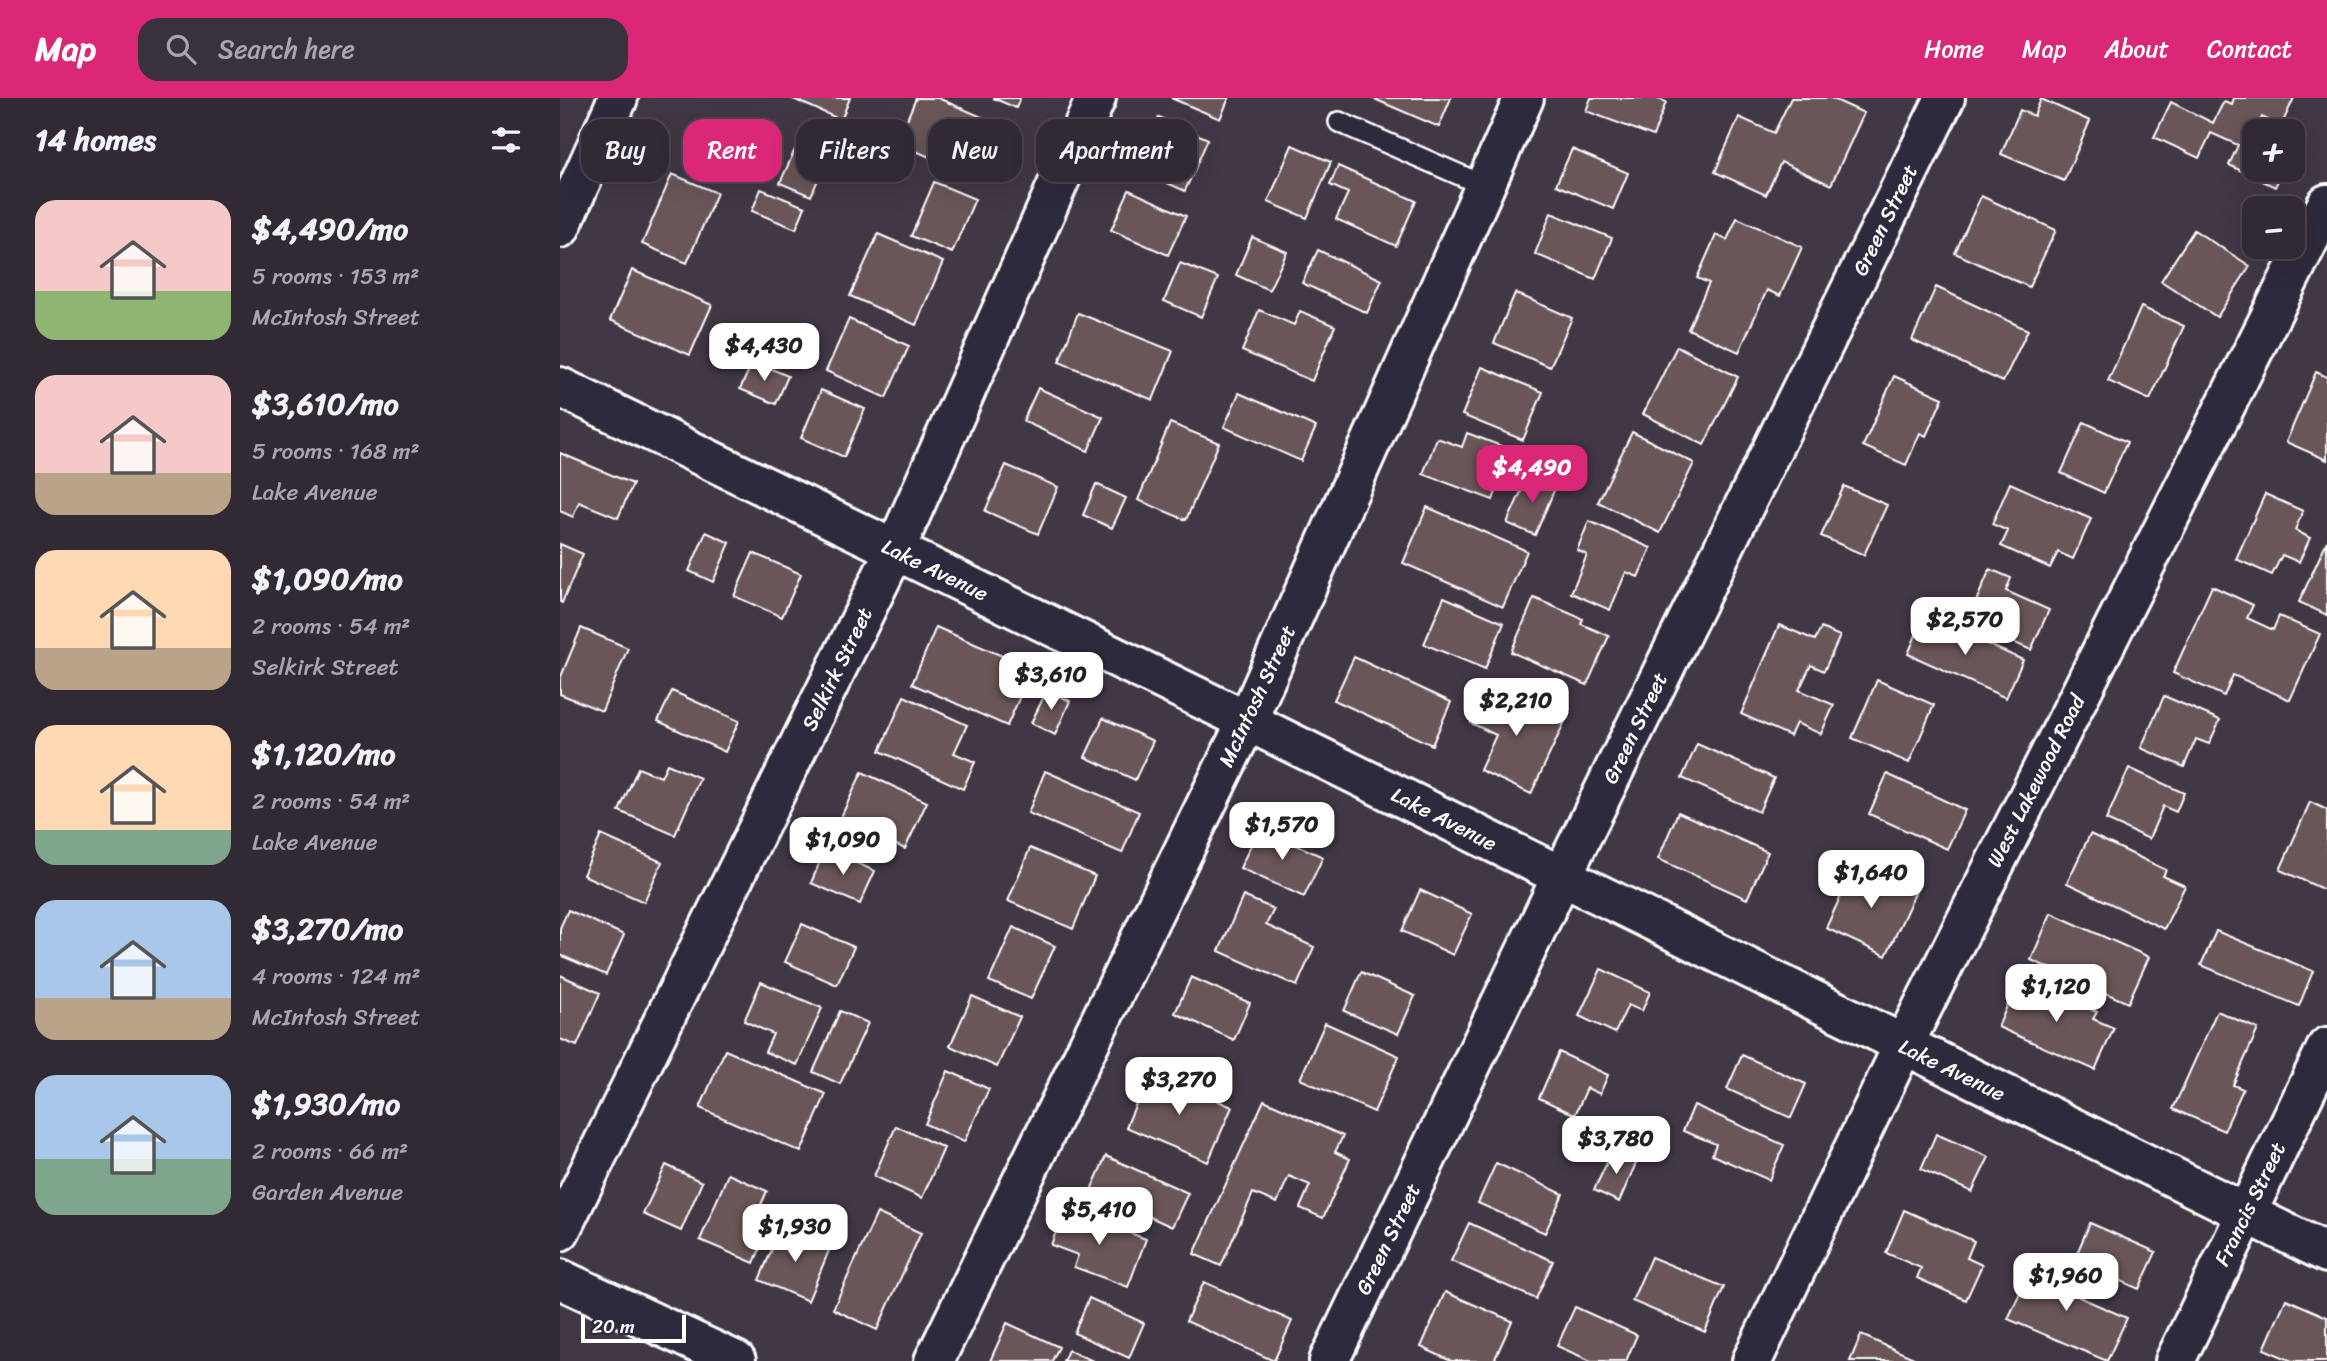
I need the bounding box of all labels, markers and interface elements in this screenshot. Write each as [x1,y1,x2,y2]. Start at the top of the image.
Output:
search box [138,18,628,81]
text: Map [35,20,96,78]
text: Search here [218,26,355,72]
text: Home [1924,28,1984,70]
text: Map [2022,28,2066,70]
text: About [2104,28,2169,70]
text: Contact [2207,28,2292,70]
icon: search [162,30,200,68]
text: 14 homes [35,113,156,167]
chip: Buy [581,119,669,182]
chip: Rent [683,119,782,182]
chip: Filters [796,119,914,182]
chip: New [928,119,1022,182]
chip: Apartment [1036,119,1197,182]
map controls [2242,119,2305,259]
button: + [2242,119,2305,182]
icon: filters [487,121,525,159]
street label: Green Street [1842,158,1928,282]
button: − [2242,196,2305,259]
text: $4,490/mo [252,202,408,256]
icon: home [91,228,175,312]
text: 5 rooms · 153 m² [252,256,419,297]
text: McIntosh Street [252,297,420,338]
pin: $4,430 [707,324,821,383]
text: $4,430 [725,325,803,366]
text: $3,610/mo [252,377,399,431]
icon: home [91,403,175,487]
text: 5 rooms · 168 m² [252,431,420,472]
pin: $4,490 [1475,446,1589,505]
text: $4,490 [1492,447,1572,488]
text: Lake Avenue [252,472,378,513]
street label: Lake Avenue [875,528,995,612]
text: $1,090/mo [252,552,403,606]
icon: home [91,578,175,662]
pin: $2,570 [1908,598,2022,657]
text: $2,570 [1927,599,2003,640]
street label: Selkirk Street [791,601,883,737]
text: 2 rooms · 54 m² [252,606,410,647]
street label: McIntosh Street [1207,618,1307,774]
text: Selkirk Street [252,647,399,688]
pin: $3,610 [994,652,1108,712]
text: $3,610 [1015,654,1087,695]
street label: Green Street [1592,666,1678,790]
pin: $2,210 [1459,678,1573,738]
text: $2,210 [1480,680,1552,721]
street label: West Lakewood Road [1976,686,2097,874]
text: $1,120/mo [252,727,395,781]
icon: home [91,753,175,837]
street label: Lake Avenue [1384,776,1504,862]
text: 2 rooms · 54 m² [252,781,410,822]
pin: $1,570 [1225,802,1339,862]
text: $1,570 [1245,804,1319,845]
pin: $1,090 [786,818,900,877]
text: $1,090 [806,819,880,860]
text: Lake Avenue [252,822,378,863]
pin: $1,640 [1814,850,1928,910]
text: $1,640 [1834,852,1908,893]
text: $3,270/mo [252,902,403,956]
icon: home [91,928,175,1012]
text: 4 rooms · 124 m² [252,956,421,997]
pin: $1,120 [1999,964,2113,1024]
text: $1,120 [2021,966,2091,1007]
text: McIntosh Street [252,997,420,1038]
street label: Lake Avenue [1892,1028,2012,1112]
pin: $3,270 [1122,1058,1236,1117]
text: $3,270 [1141,1059,1217,1100]
text: $1,930/mo [252,1077,400,1131]
icon: home [91,1103,175,1187]
pin: $3,780 [1559,1116,1673,1176]
text: $3,780 [1578,1118,1654,1159]
text: 2 rooms · 66 m² [252,1131,408,1172]
street label: Francis Street [2203,1135,2297,1273]
text: Garden Avenue [252,1172,403,1213]
street label: Green Street [1345,1177,1431,1301]
pin: $5,410 [1042,1188,1156,1247]
text: $5,410 [1062,1189,1136,1230]
pin: $1,930 [738,1204,852,1264]
text: $1,930 [759,1206,831,1247]
pin: $1,960 [2009,1254,2123,1313]
text: $1,960 [2029,1255,2103,1296]
text: 20 m [592,1310,635,1343]
scale bar [581,1312,686,1344]

